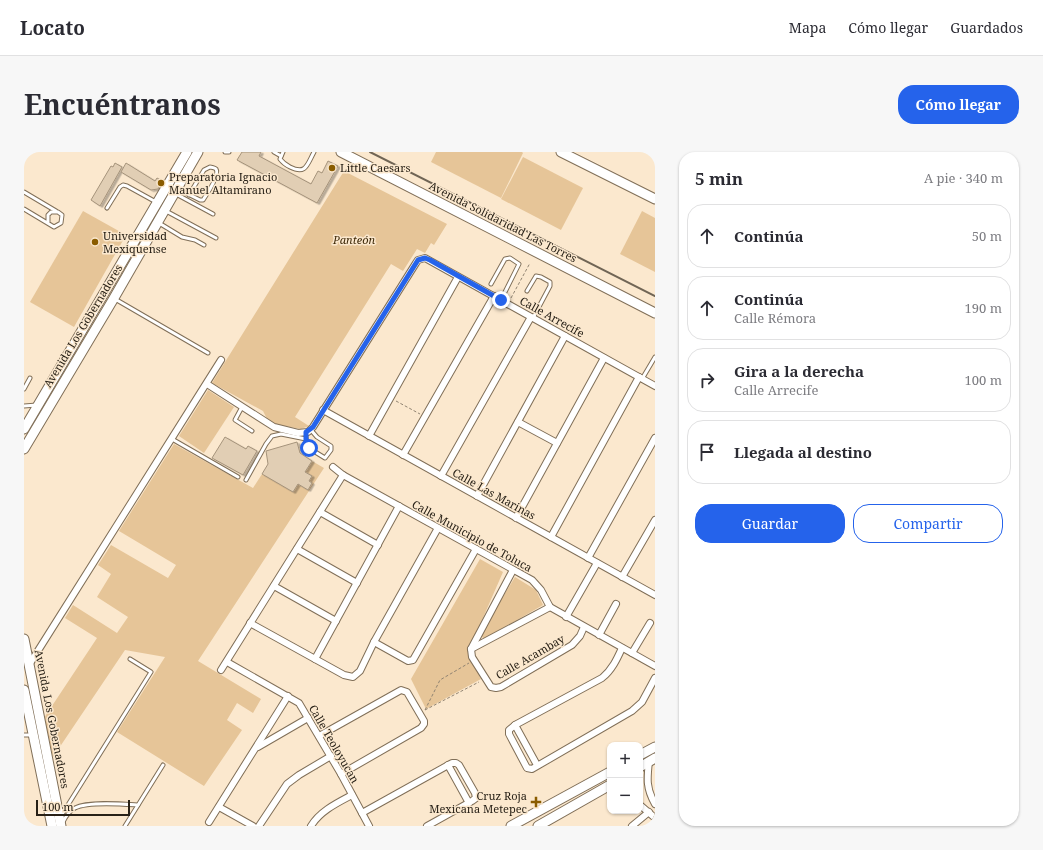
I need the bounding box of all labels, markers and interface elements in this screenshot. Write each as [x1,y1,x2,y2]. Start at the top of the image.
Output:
text: Locato [20,15,85,41]
text: Mapa [789,18,826,37]
text: Cómo llegar [848,18,928,37]
text: Guardados [950,18,1023,37]
text: Encuéntranos [24,85,221,123]
button: Cómo llegar [898,85,1019,124]
place label: Little Caesars [340,160,410,175]
marker: Little Caesars [327,163,337,173]
text: 5 min [695,167,743,190]
place label: Preparatoria Ignacio Manuel Altamirano [169,169,277,197]
text: A pie · 340 m [924,169,1003,187]
marker: Preparatoria Ignacio Manuel Altamirano [156,178,166,188]
street label: Avenida Solidaridad Las Torres [427,178,580,265]
icon: ahead [696,225,718,247]
text: Continúa [734,226,804,246]
text: 50 m [972,227,1002,245]
place label: Universidad Mexiquense [103,228,167,256]
park label: Panteón [332,232,375,247]
marker: Universidad Mexiquense [90,237,100,247]
street label: Avenida Los Gobernadores [40,261,125,390]
text: Continúa [734,289,804,309]
route end [492,291,510,309]
street label: Calle Arrecife [517,293,587,340]
icon: ahead [696,297,718,319]
text: 190 m [965,299,1002,317]
text: Calle Rémora [734,309,816,327]
text: Gira a la derecha [734,361,864,381]
icon: right [696,369,718,391]
text: 100 m [965,371,1002,389]
text: Calle Arrecife [734,381,818,399]
route start [300,439,318,457]
icon: arrive [696,441,718,463]
text: Llegada al destino [734,442,872,462]
street label: Calle Las Marinas [450,464,539,523]
street label: Calle Municipio de Toluca [410,496,535,575]
button: Guardar [695,504,845,543]
button: Compartir [853,504,1003,543]
street label: Calle Acambay [493,630,568,682]
street label: Avenida Los Gobernadores [32,648,73,790]
street label: Calle Teoloyucan [306,702,363,786]
map controls [607,742,643,814]
button: + [607,742,643,778]
button: − [607,778,643,814]
place label: Cruz Roja Mexicana Metepec [429,788,527,816]
marker: Cruz Roja Mexicana Metepec [530,796,542,808]
scale bar [36,798,130,817]
text: 100 m [42,799,74,814]

